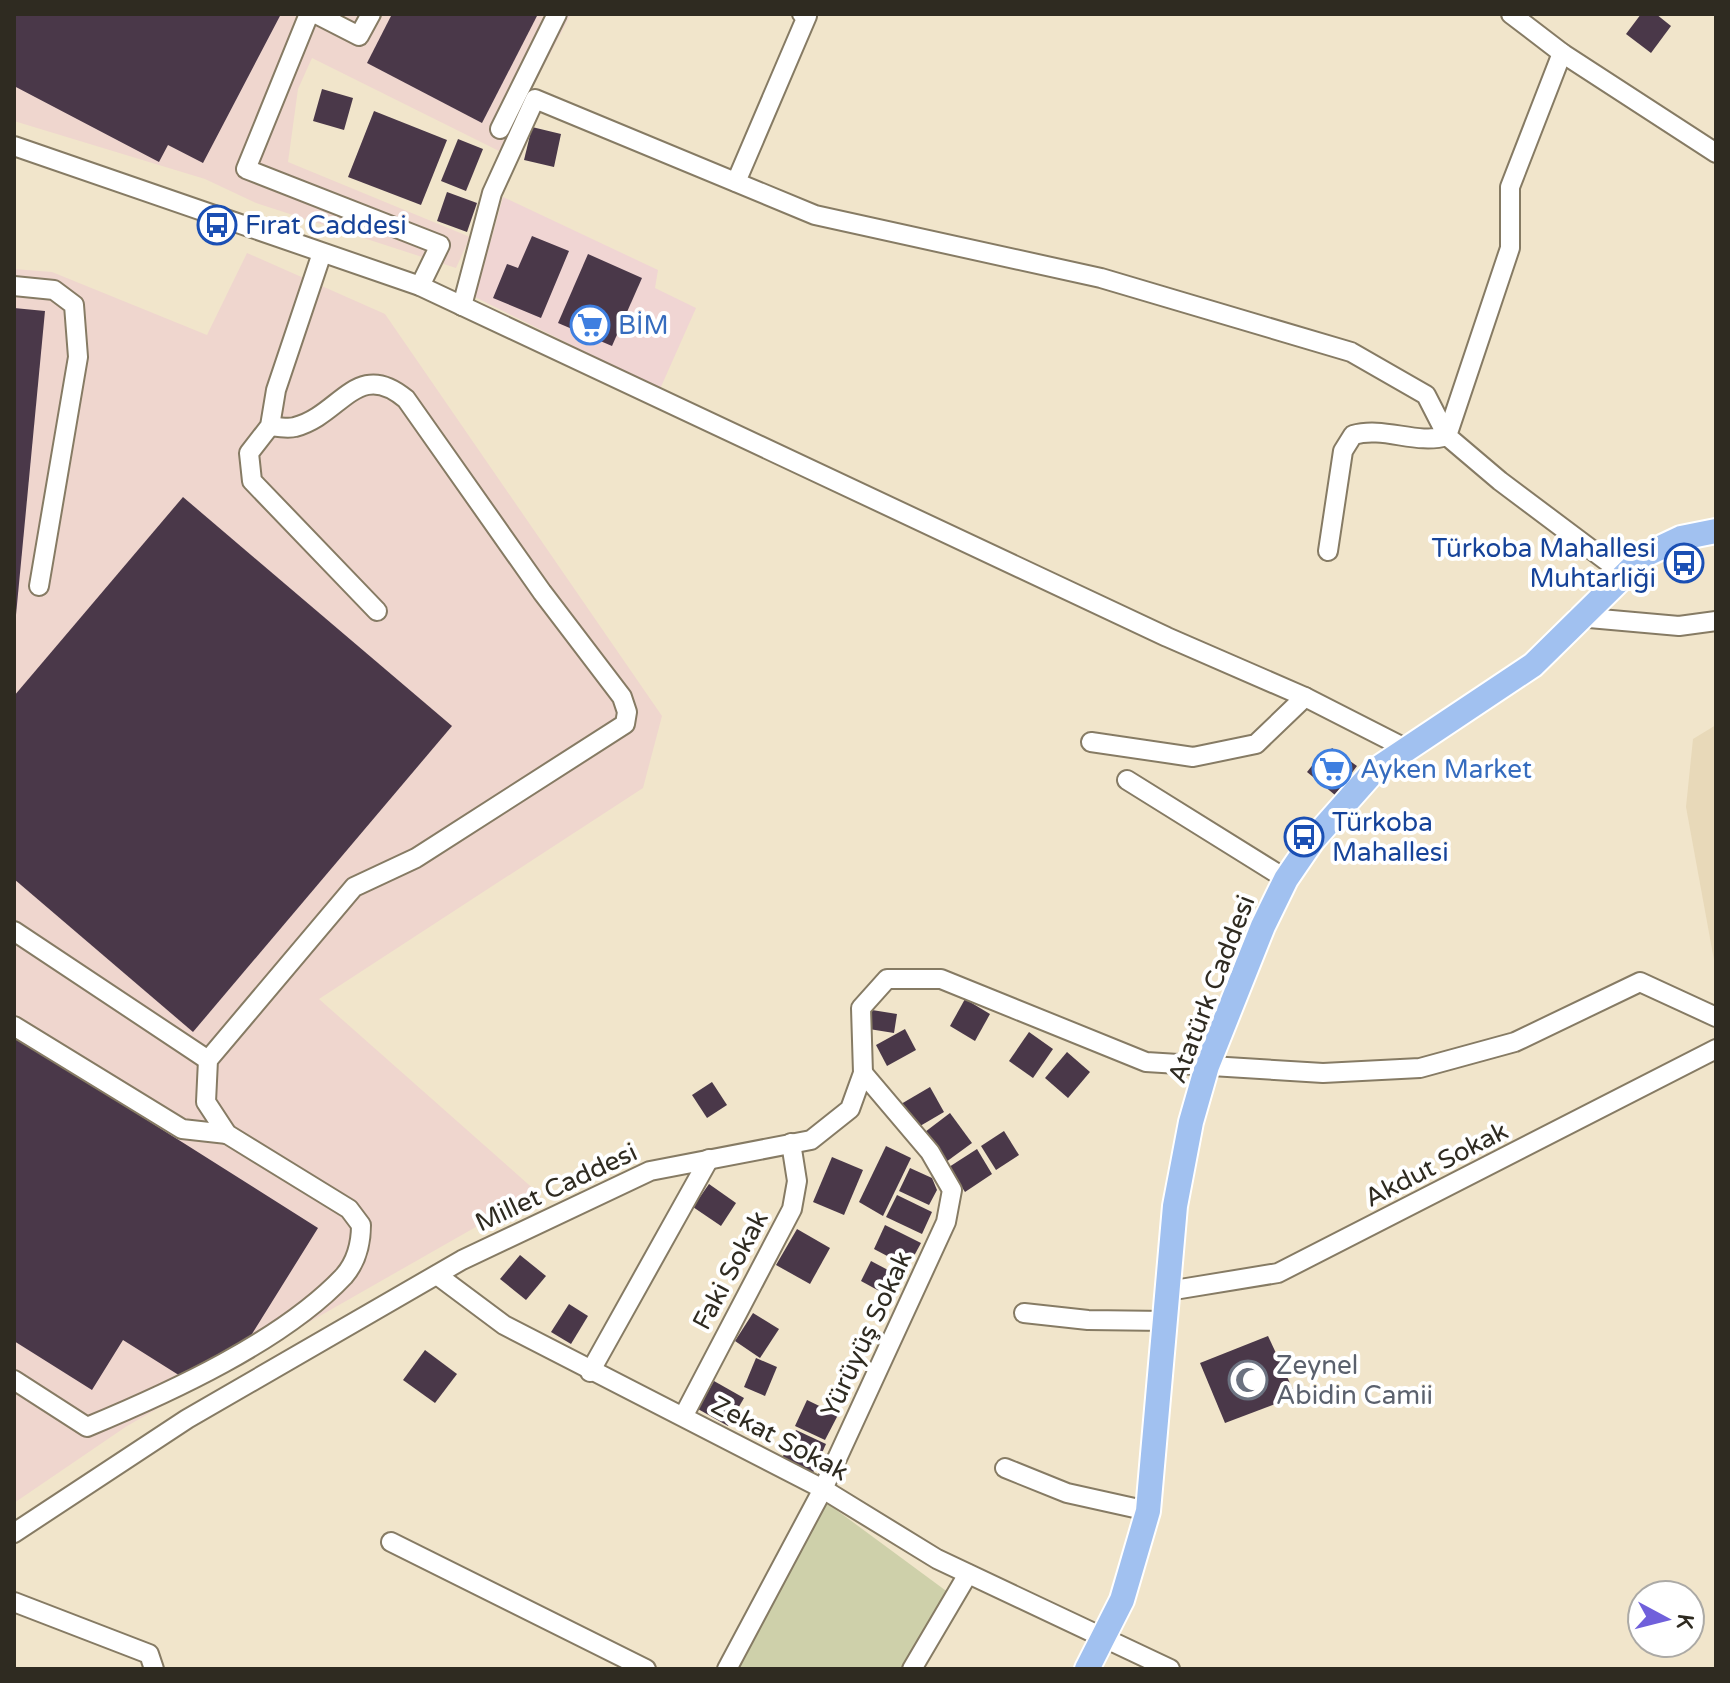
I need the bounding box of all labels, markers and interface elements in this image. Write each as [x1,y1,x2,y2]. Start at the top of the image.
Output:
bus stop icon: Fırat Caddesi [196,204,238,246]
place label: Fırat Caddesi [245,210,407,241]
supermarket icon: BİM [569,304,611,346]
place label: BİM [618,310,669,341]
place label: Türkoba Mahallesi Muhtarliği [1432,533,1656,594]
bus stop icon: Türkoba Mahallesi Muhtarliği [1663,542,1705,584]
supermarket icon: Ayken Market [1311,748,1353,790]
place label: Ayken Market [1360,754,1532,785]
place label: Türkoba Mahallesi [1332,807,1449,868]
bus stop icon: Türkoba Mahallesi [1283,816,1325,858]
street label: Atatürk Caddesi [1161,891,1262,1088]
street label: Akdut Sokak [1359,1115,1513,1214]
street label: Millet Caddesi [470,1136,642,1238]
street label: Faki Sokak [686,1205,775,1335]
street label: Yürüyüş Sokak [814,1246,919,1422]
place label: Zeynel Abidin Camii [1276,1350,1433,1411]
mosque icon: Zeynel Abidin Camii [1227,1359,1269,1401]
street label: Zekat Sokak [706,1389,854,1488]
north arrow [1626,1579,1706,1659]
text: K [1671,1612,1699,1630]

